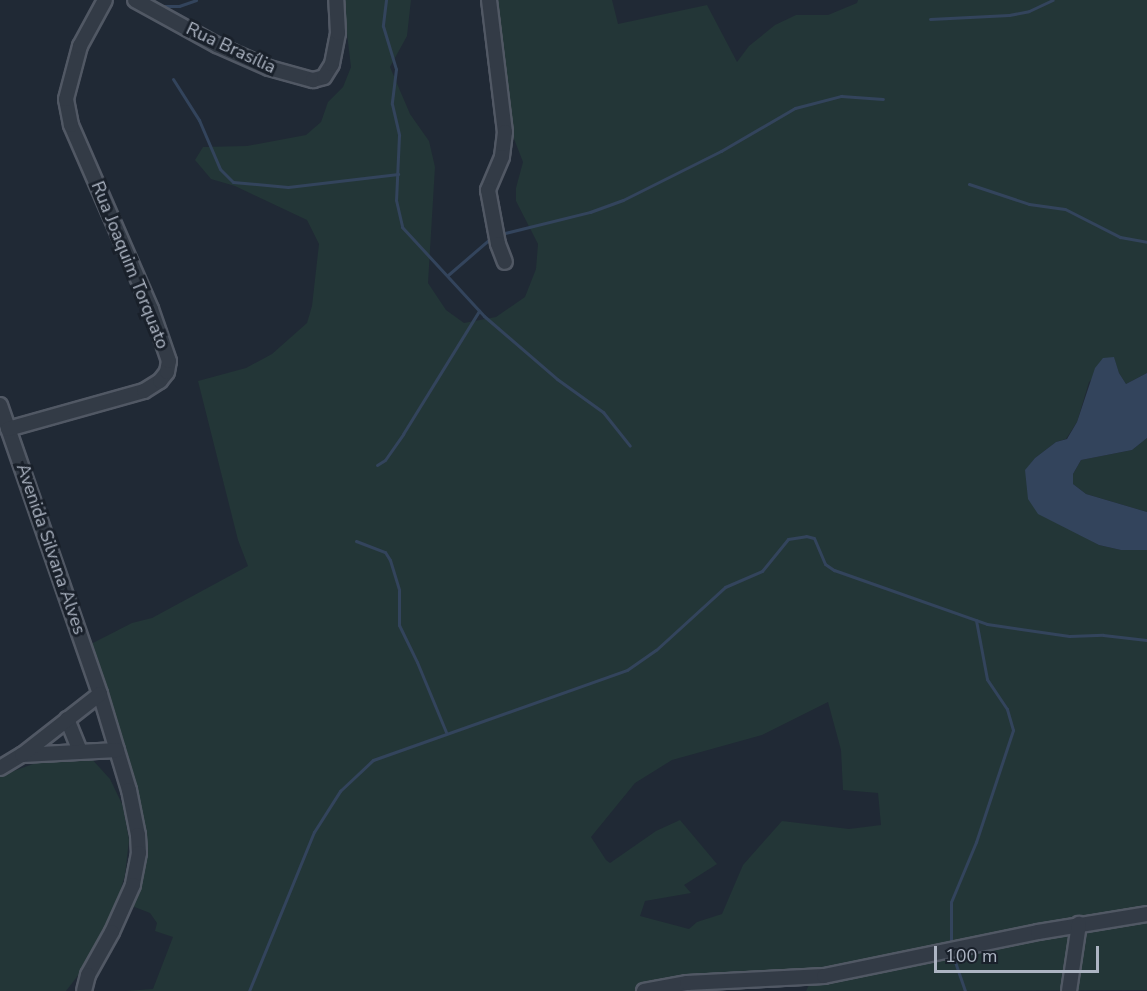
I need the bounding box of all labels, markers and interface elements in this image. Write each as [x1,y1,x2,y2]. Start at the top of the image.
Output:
street label: Rua Brasília [183,18,279,78]
street label: Rua Joaquim Torquato [87,178,173,352]
street label: Avenida Silvana Alves [12,461,90,637]
scale bar [937,934,1102,972]
text: 100 m [945,944,997,968]

